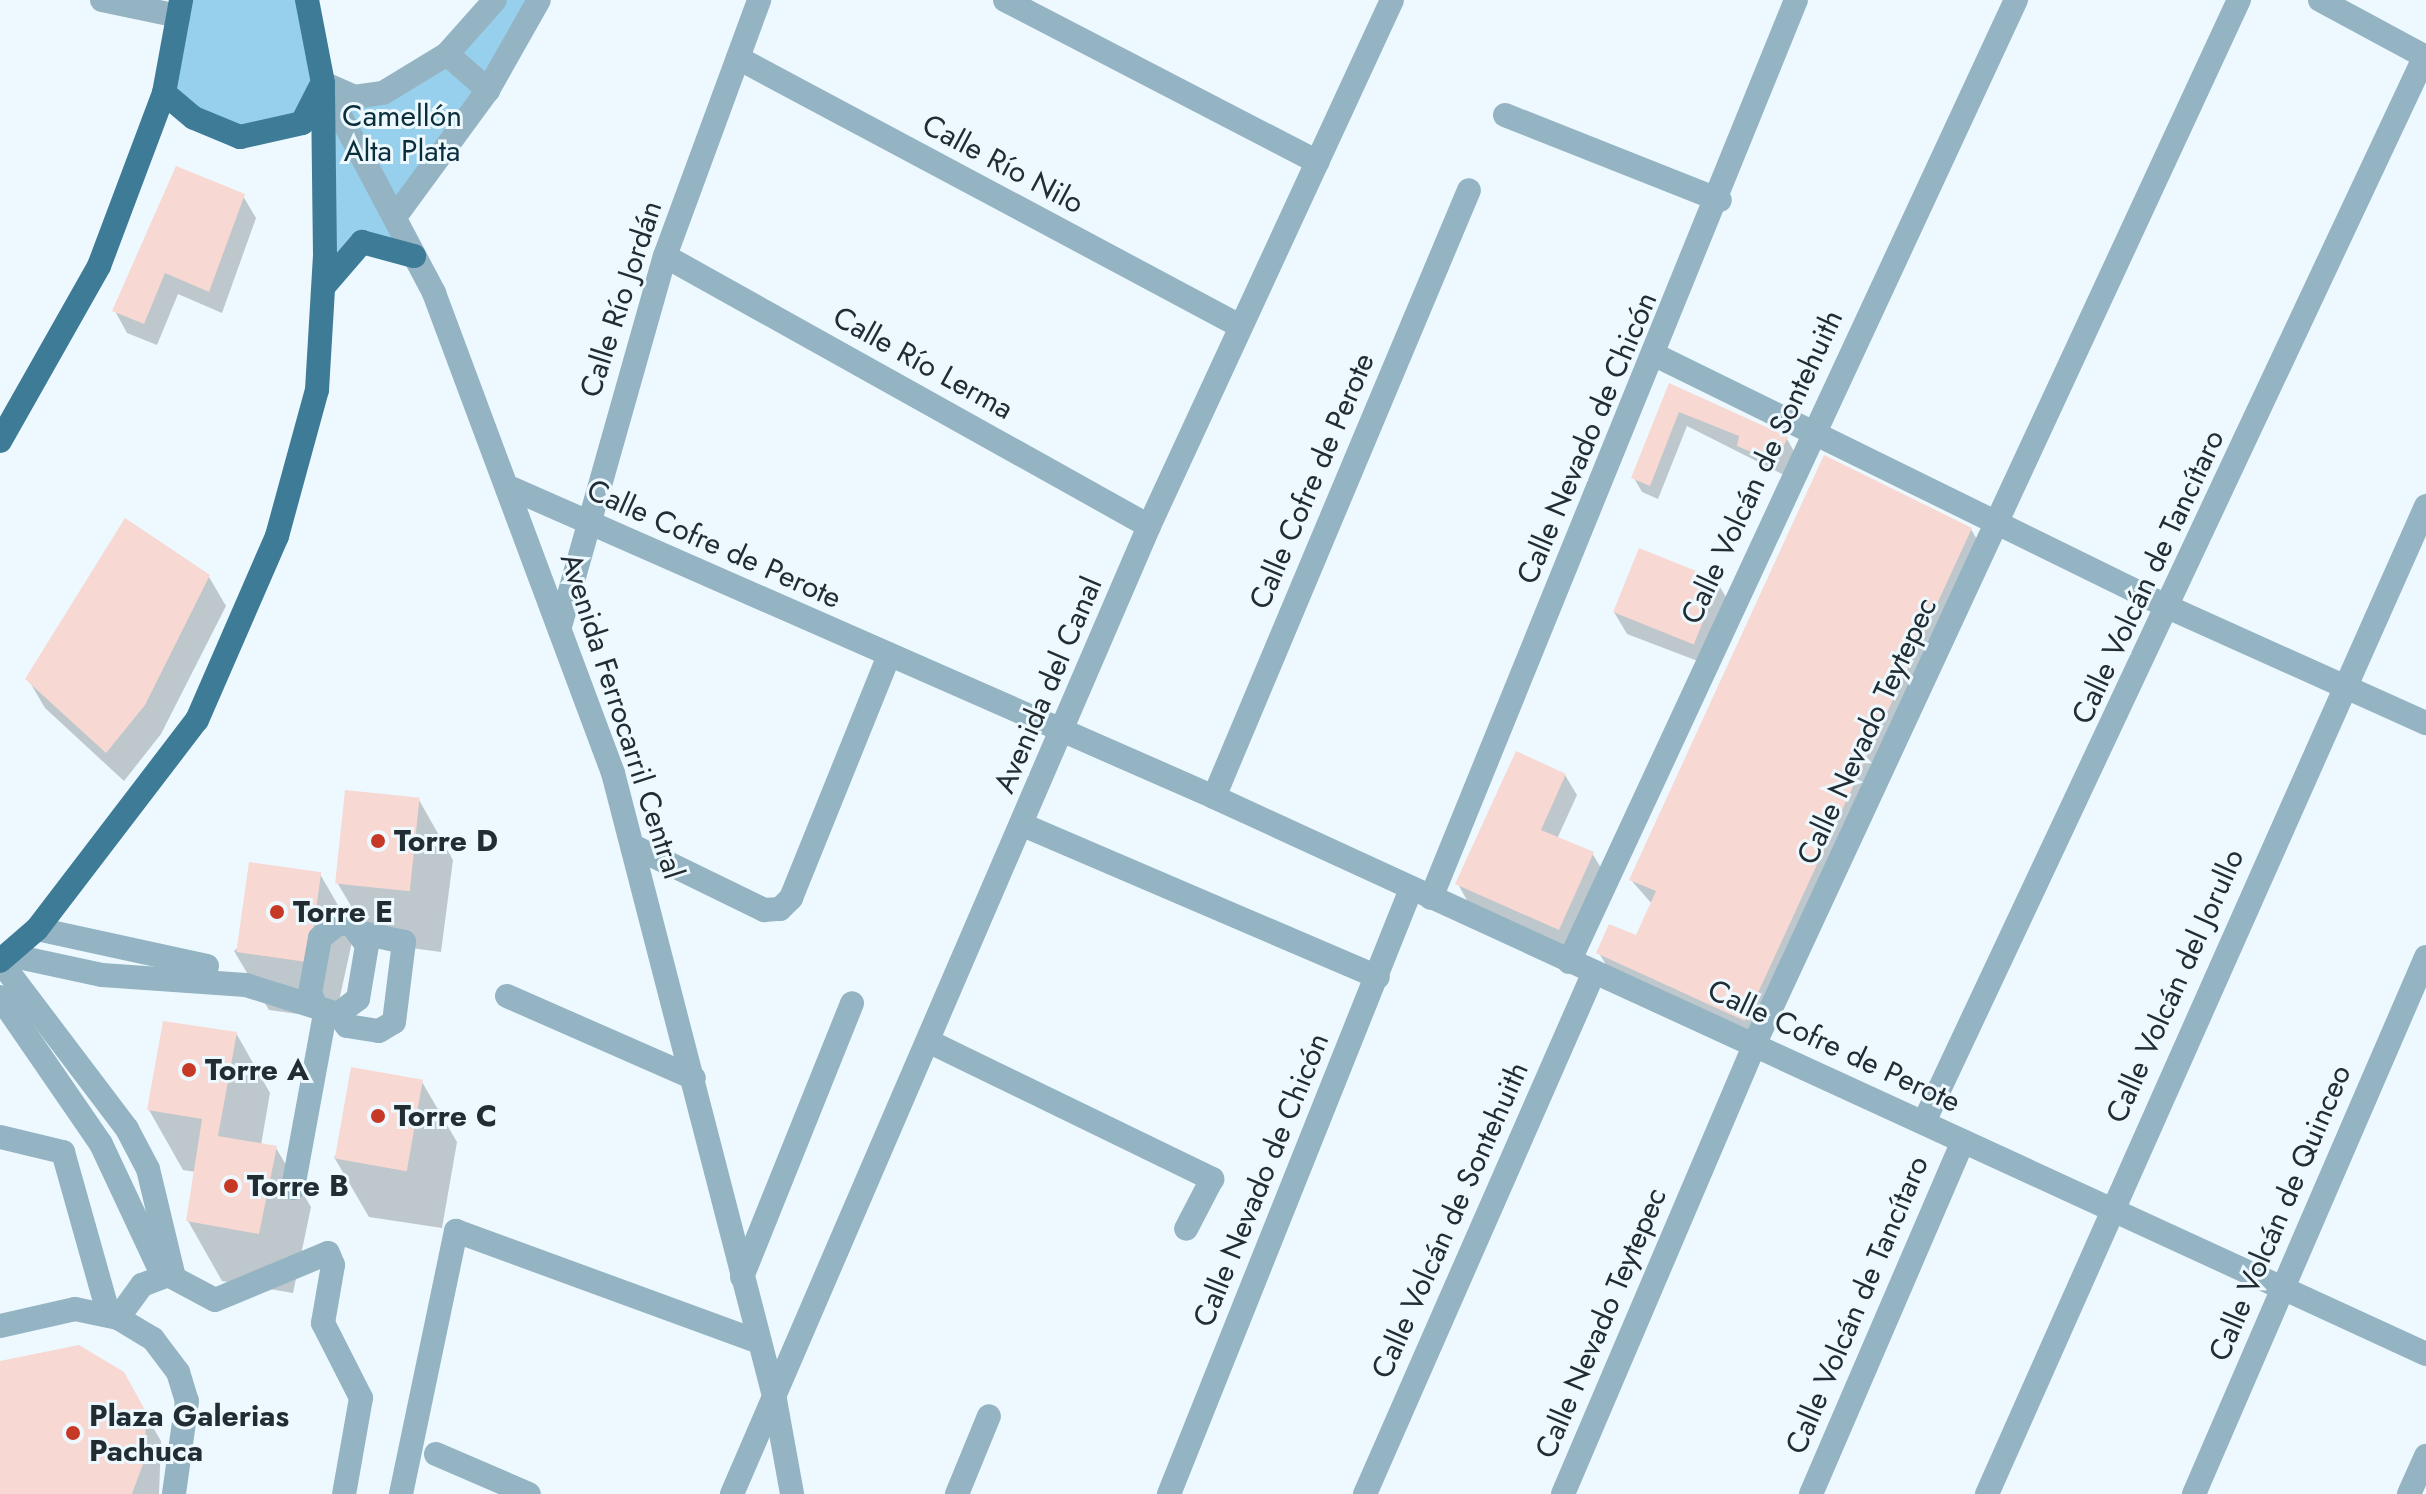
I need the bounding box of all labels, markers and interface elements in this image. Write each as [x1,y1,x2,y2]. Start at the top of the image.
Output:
park label: Camellón Alta Plata [342,98,462,168]
street label: Calle Río Nilo [916,106,1090,222]
street label: Calle Río Jordán [572,196,670,402]
street label: Calle Nevado de Chicón [1509,287,1665,589]
street label: Calle Río Lerma [827,299,1019,427]
street label: Calle Volcán de Sontehuith [1673,304,1851,630]
street label: Calle Cofre de Perote [1242,348,1382,614]
street label: Calle Volcán de Tancítaro [2064,424,2232,730]
street label: Calle Cofre de Perote [581,472,847,616]
street label: Avenida Ferrocarril Central [552,549,692,883]
street label: Avenida del Canal [986,572,1110,798]
street label: Calle Nevado Teytepec [1789,592,1945,870]
place label: Torre D [394,823,498,859]
marker: Torre D [369,832,387,850]
street label: Calle Volcán del Jorullo [2098,844,2252,1128]
place label: Torre E [293,894,393,930]
marker: Torre E [268,903,286,921]
street label: Calle Cofre de Perote [1702,972,1966,1120]
street label: Calle Nevado de Chicón [1186,1028,1336,1332]
place label: Torre A [205,1052,309,1088]
street label: Calle Volcán de Sontehuith [1364,1056,1536,1384]
street label: Calle Volcán de Quinceo [2201,1059,2359,1367]
marker: Torre A [180,1061,198,1079]
place label: Torre C [394,1098,497,1134]
marker: Torre C [369,1107,387,1125]
street label: Calle Volcán de Tancítaro [1778,1151,1936,1459]
place label: Torre B [247,1168,349,1204]
marker: Torre B [222,1177,240,1195]
street label: Calle Nevado Teytepec [1528,1182,1674,1464]
place label: Plaza Galerias Pachuca [89,1398,289,1468]
marker: Plaza Galerias Pachuca [64,1424,82,1442]

